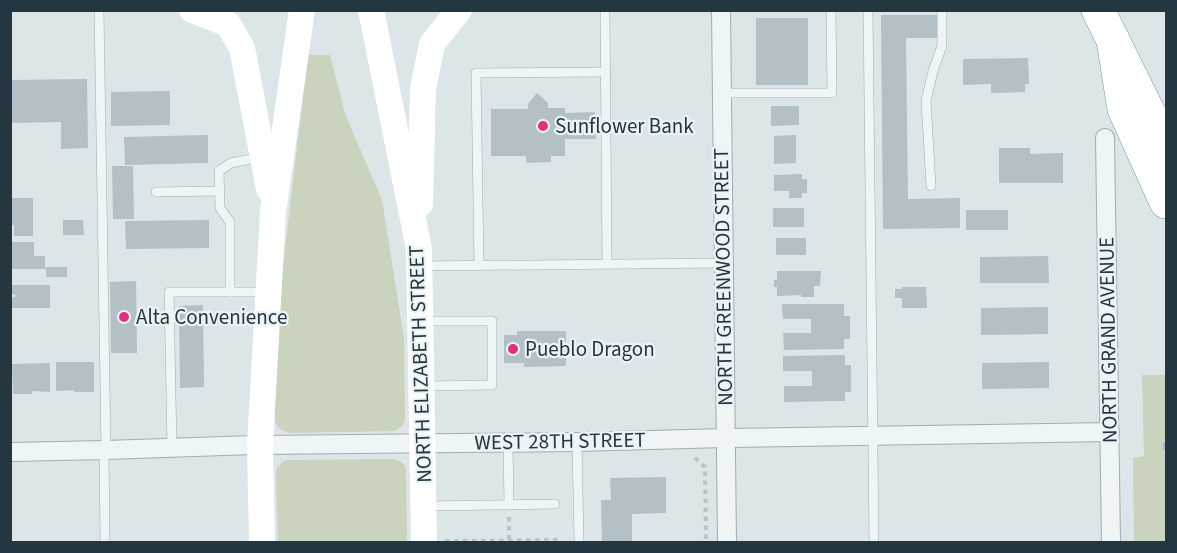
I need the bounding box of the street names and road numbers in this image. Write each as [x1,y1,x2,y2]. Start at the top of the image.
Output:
street label: NORTH GREENWOOD STREET [706,148,740,406]
street label: NORTH GRAND AVENUE [1091,237,1125,443]
street label: NORTH ELIZABETH STREET [401,245,439,483]
street label: WEST 28TH STREET [474,425,646,457]

